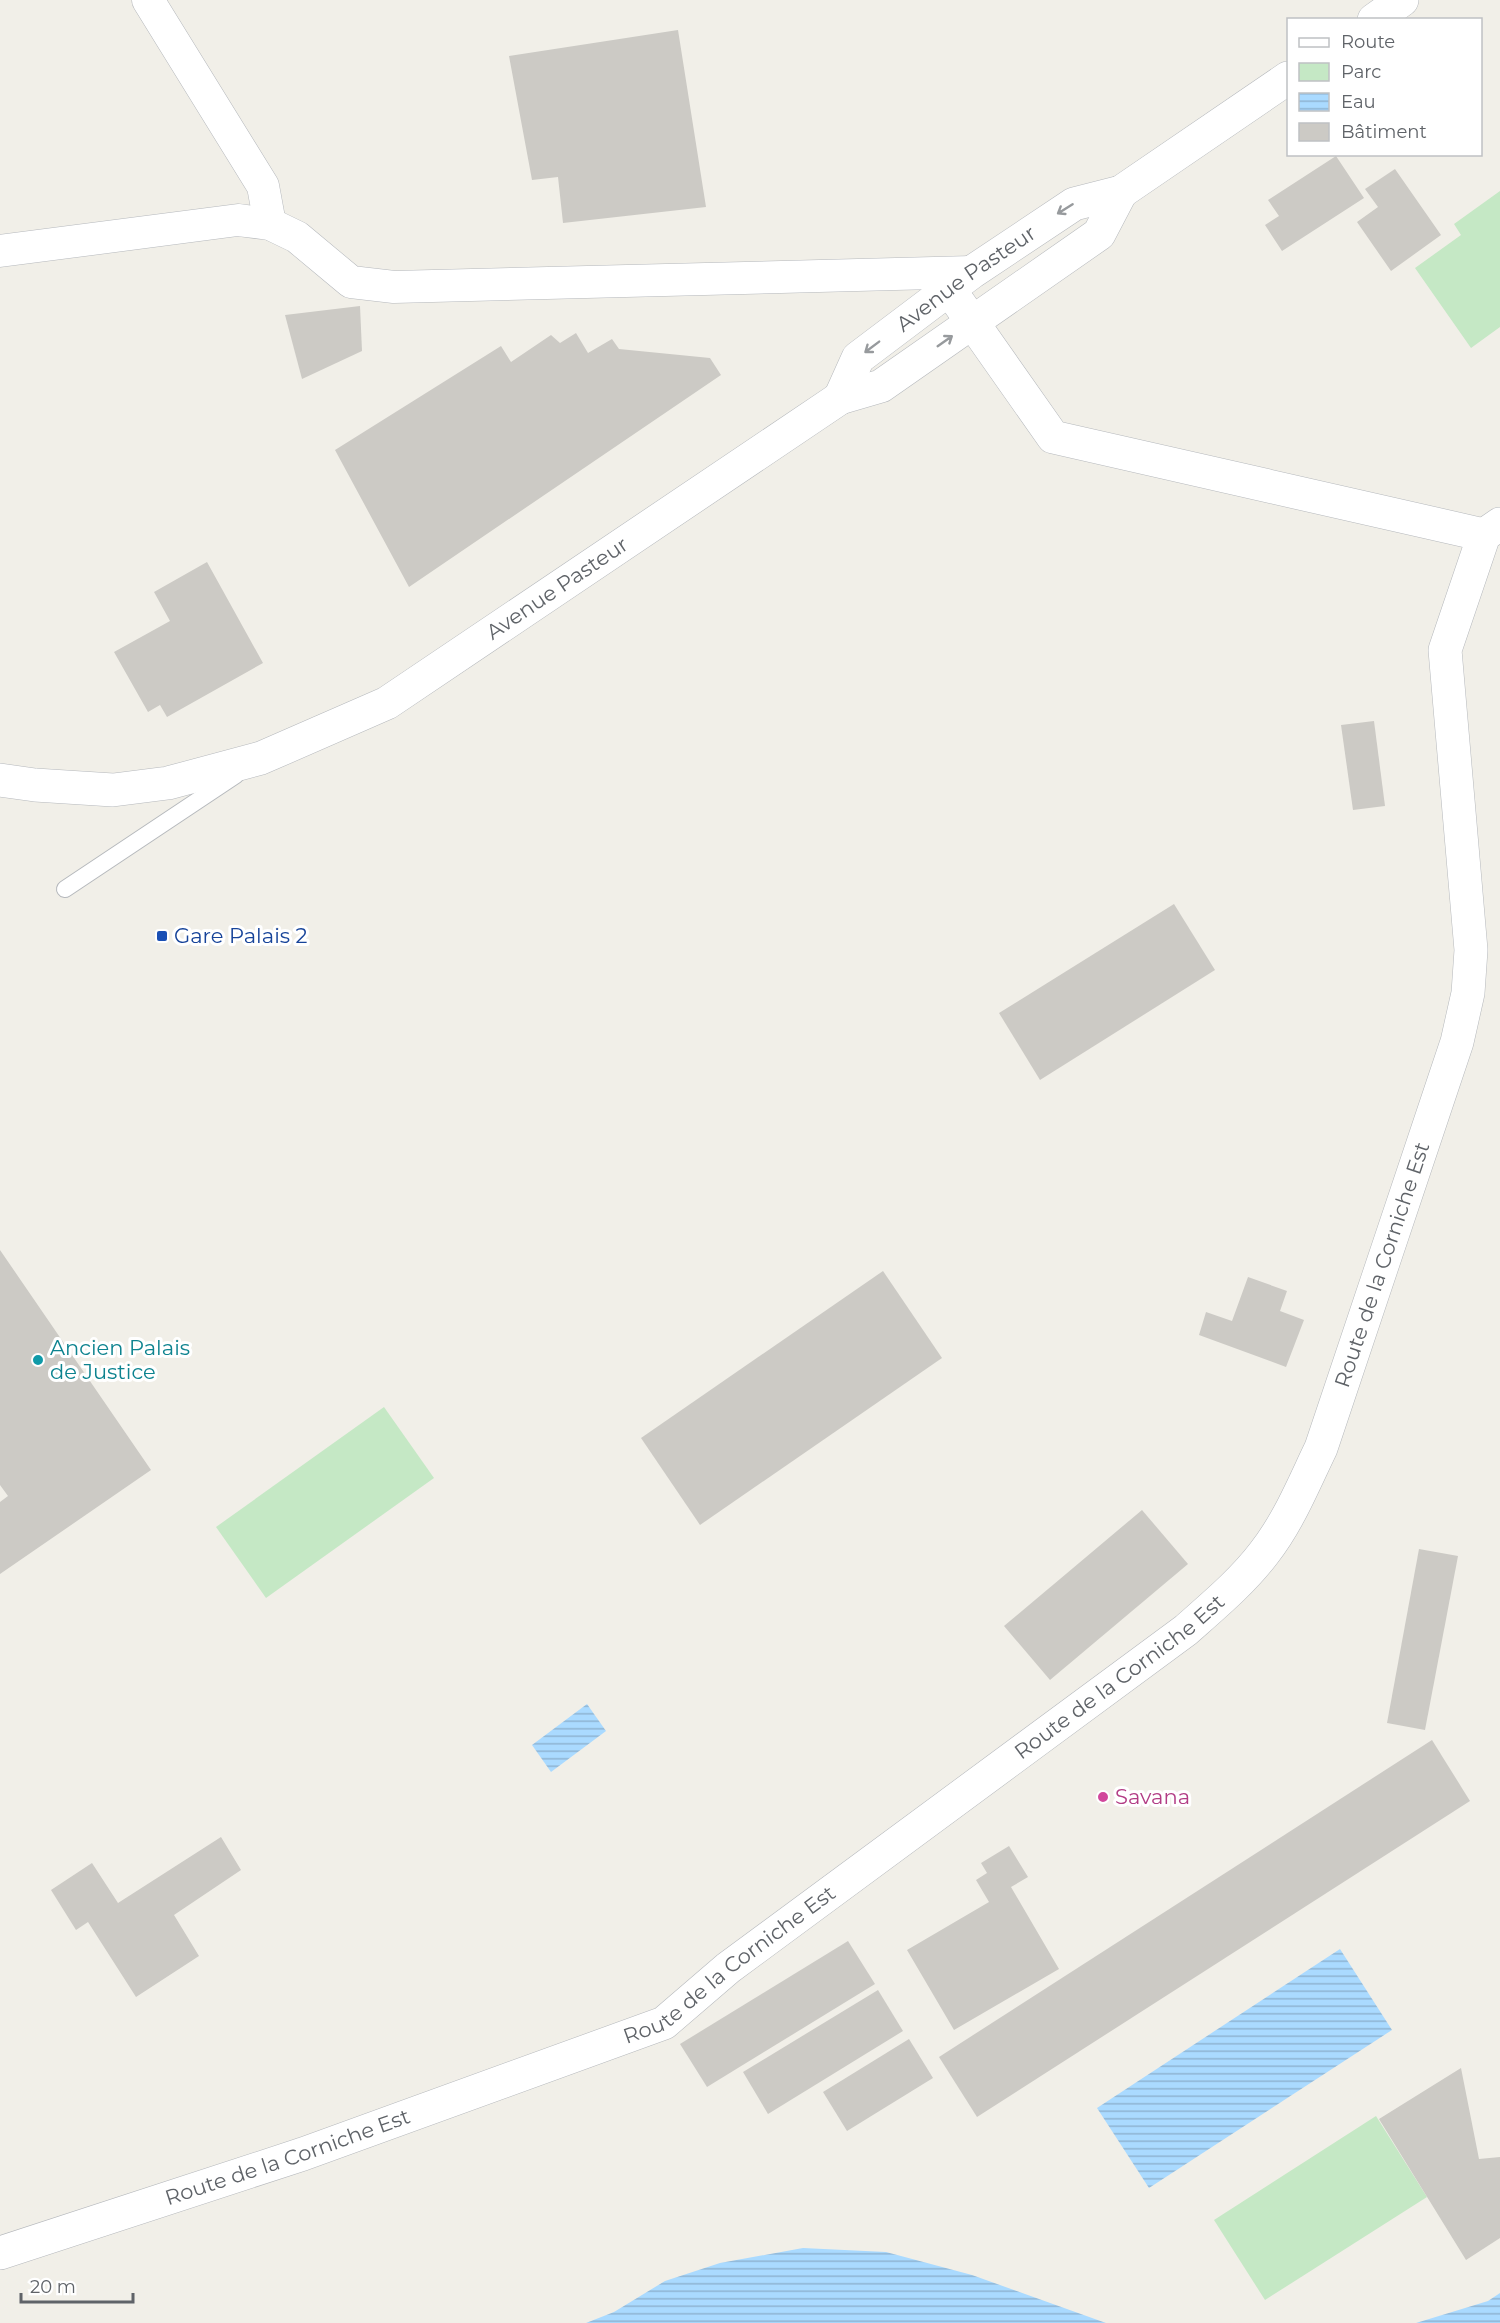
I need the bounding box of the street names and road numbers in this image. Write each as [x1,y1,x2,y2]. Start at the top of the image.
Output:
street label: Avenue Pasteur [891,220,1040,337]
street label: Avenue Pasteur [481,531,633,645]
street label: Route de la Corniche Est [1329,1139,1435,1391]
street label: Route de la Corniche Est [1009,1589,1229,1764]
street label: Route de la Corniche Est [620,1880,840,2049]
street label: Route de la Corniche Est [162,2103,413,2210]

